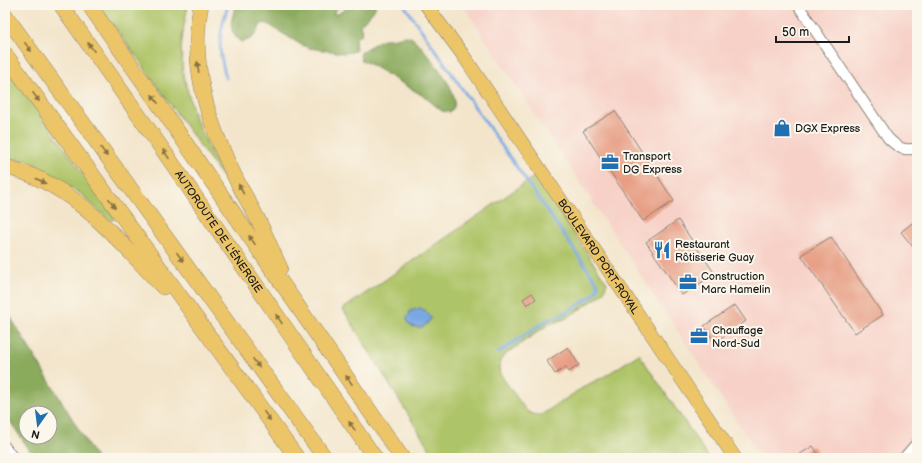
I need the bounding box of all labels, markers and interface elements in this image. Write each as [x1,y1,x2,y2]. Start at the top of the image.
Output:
scale bar [776,18,849,44]
text: 50 m [782,25,809,40]
one-way arrow [24,41,32,52]
one-way arrow [87,42,95,53]
one-way arrow [195,61,202,73]
one-way arrow [32,92,40,103]
one-way arrow [151,94,159,104]
shop icon: DGX Express [772,118,792,138]
place label: DGX Express [795,122,861,135]
one-way arrow [100,147,108,157]
one-way arrow [162,149,170,159]
place label: Transport DG Express [623,150,683,176]
office icon: Transport DG Express [600,152,620,172]
street label: AUTOROUTE DE L'ÉNERGIE [172,168,266,295]
one-way arrow [36,177,47,184]
one-way arrow [238,183,244,195]
street label: BOULEVARD PORT-ROYAL [555,196,643,317]
one-way arrow [108,197,116,208]
one-way arrow [248,235,256,246]
place label: Restaurant Rôtisserie Guay [675,238,754,264]
restaurant icon: Restaurant Rôtisserie Guay [652,240,672,260]
one-way arrow [176,252,184,263]
place label: Construction Marc Hamelin [701,270,770,296]
office icon: Construction Marc Hamelin [678,272,698,292]
one-way arrow [275,313,283,324]
place label: Chauffage Nord-Sud [712,324,763,350]
office icon: Chauffage Nord-Sud [689,326,709,346]
one-way arrow [252,358,260,368]
one-way arrow [345,374,352,386]
north arrow [18,405,58,445]
one-way arrow [263,411,271,422]
one-way arrow [349,420,356,432]
text: N [30,427,41,442]

